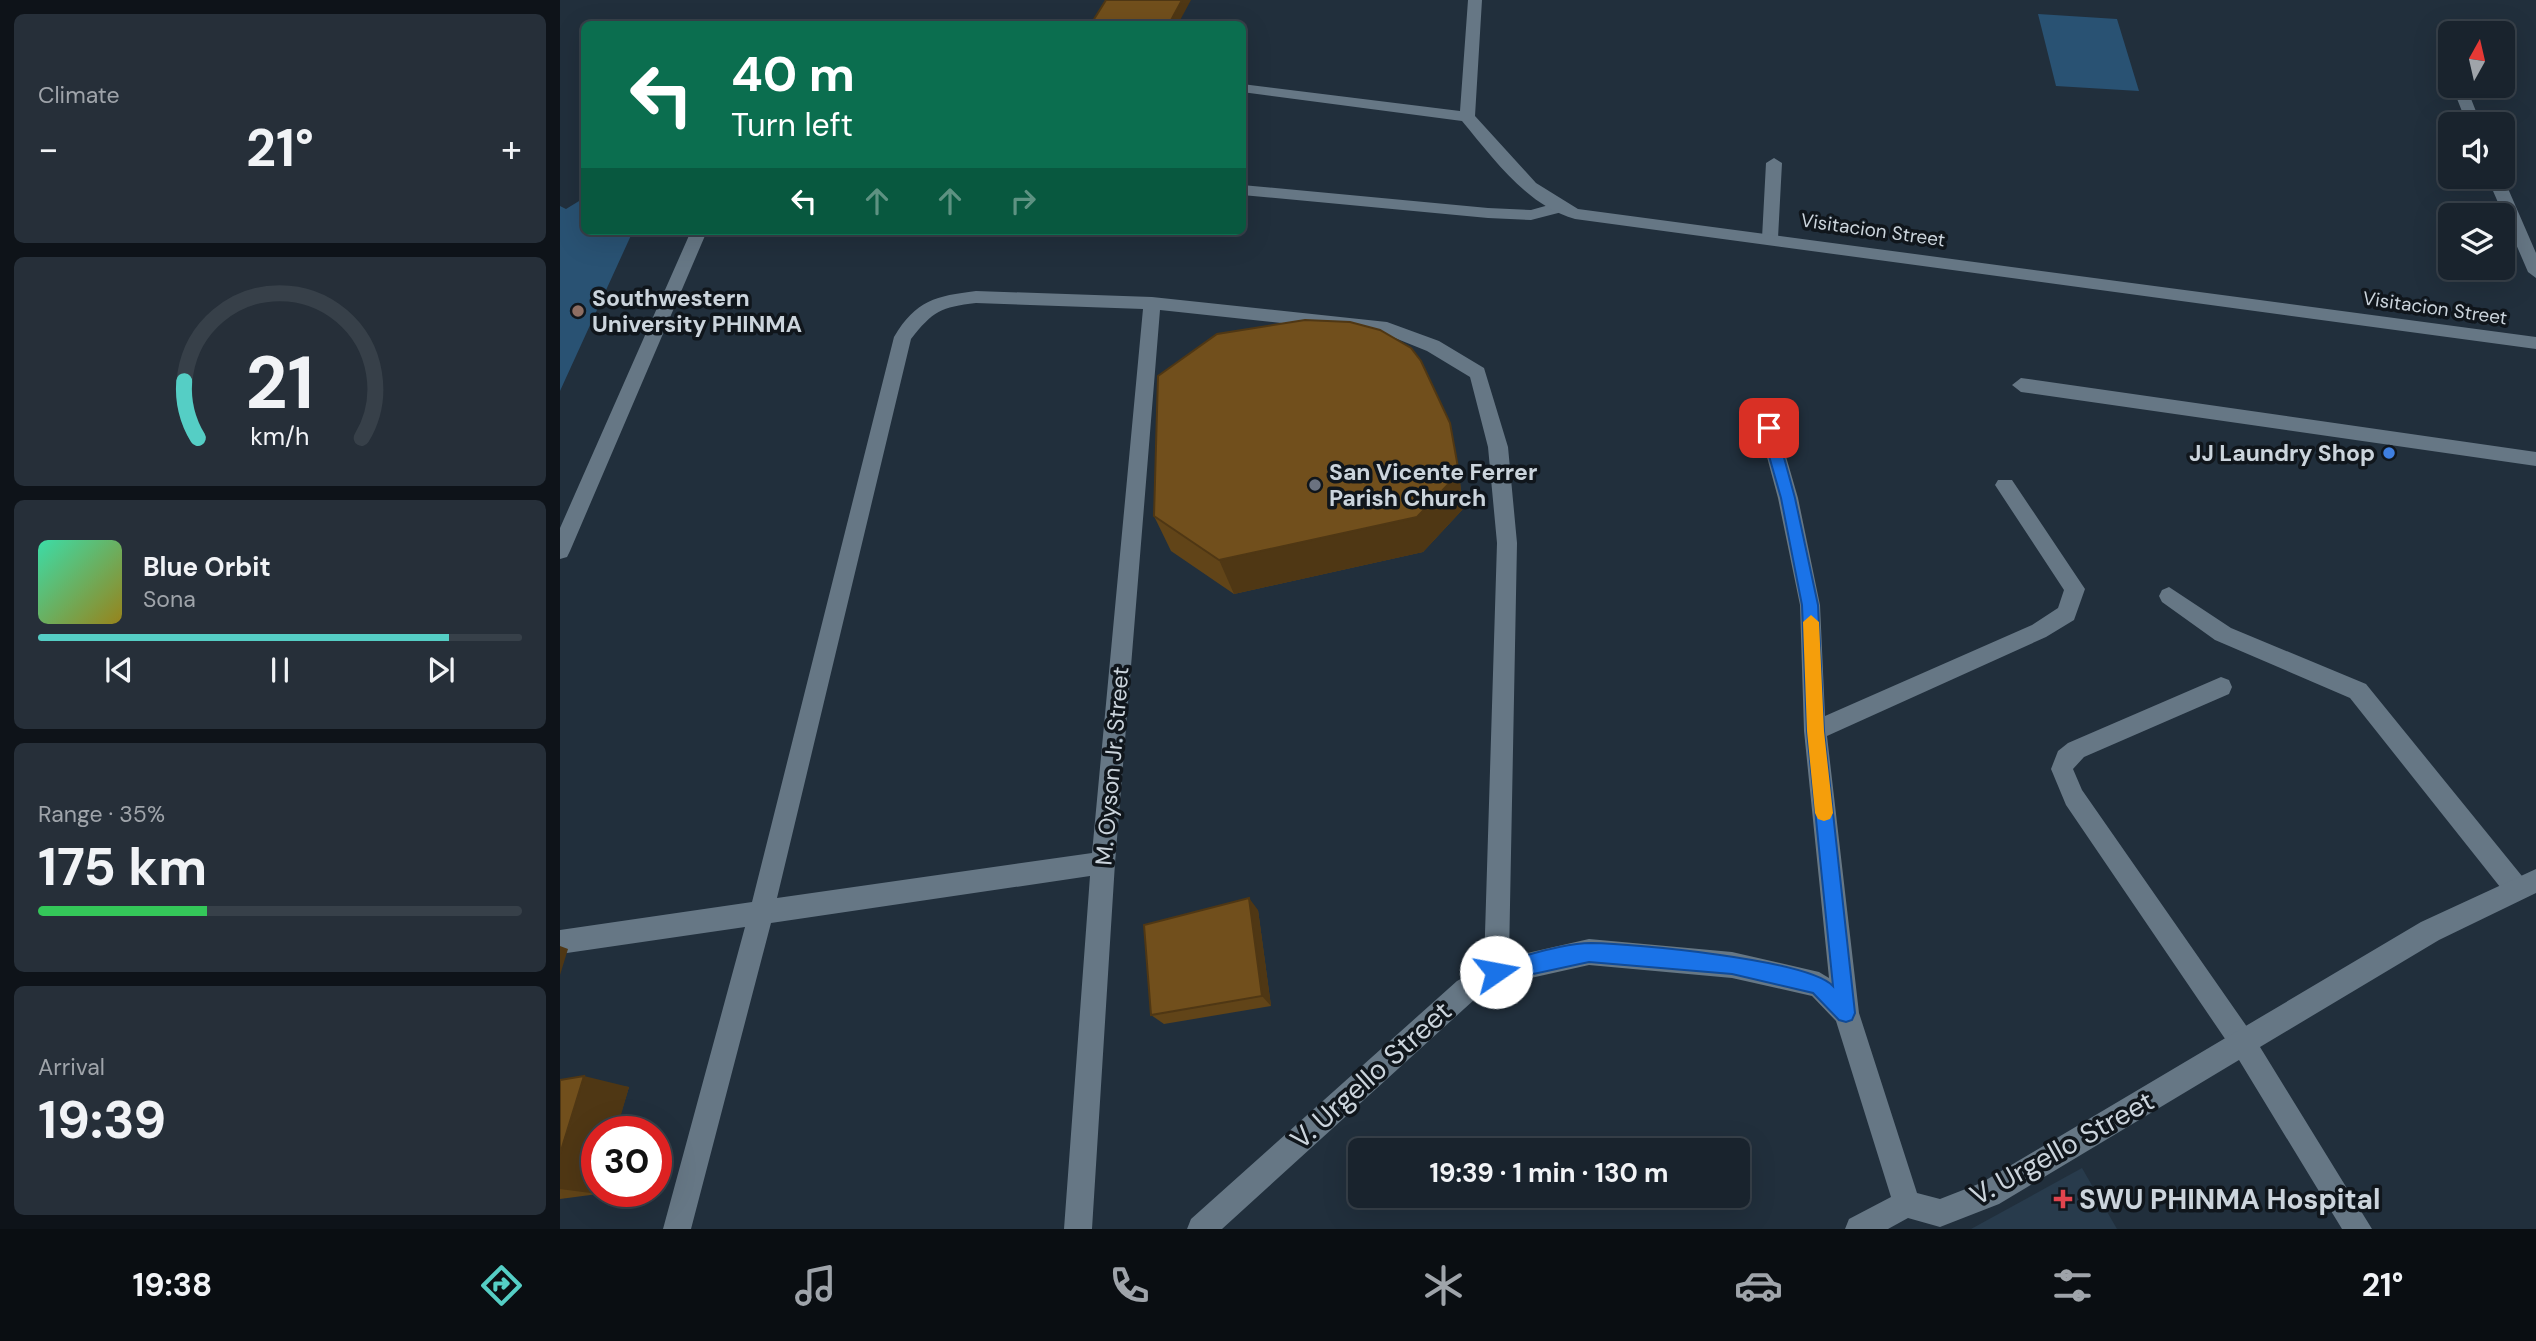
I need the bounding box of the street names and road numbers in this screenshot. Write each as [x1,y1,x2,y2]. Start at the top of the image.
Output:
street label: Visitacion Street [1799,207,1947,253]
street label: Visitacion Street [2361,285,2509,331]
street label: M. Oyson Jr. Street [1088,665,1136,867]
street label: V. Urgello Street [1283,993,1459,1157]
street label: V. Urgello Street [1964,1082,2160,1214]

